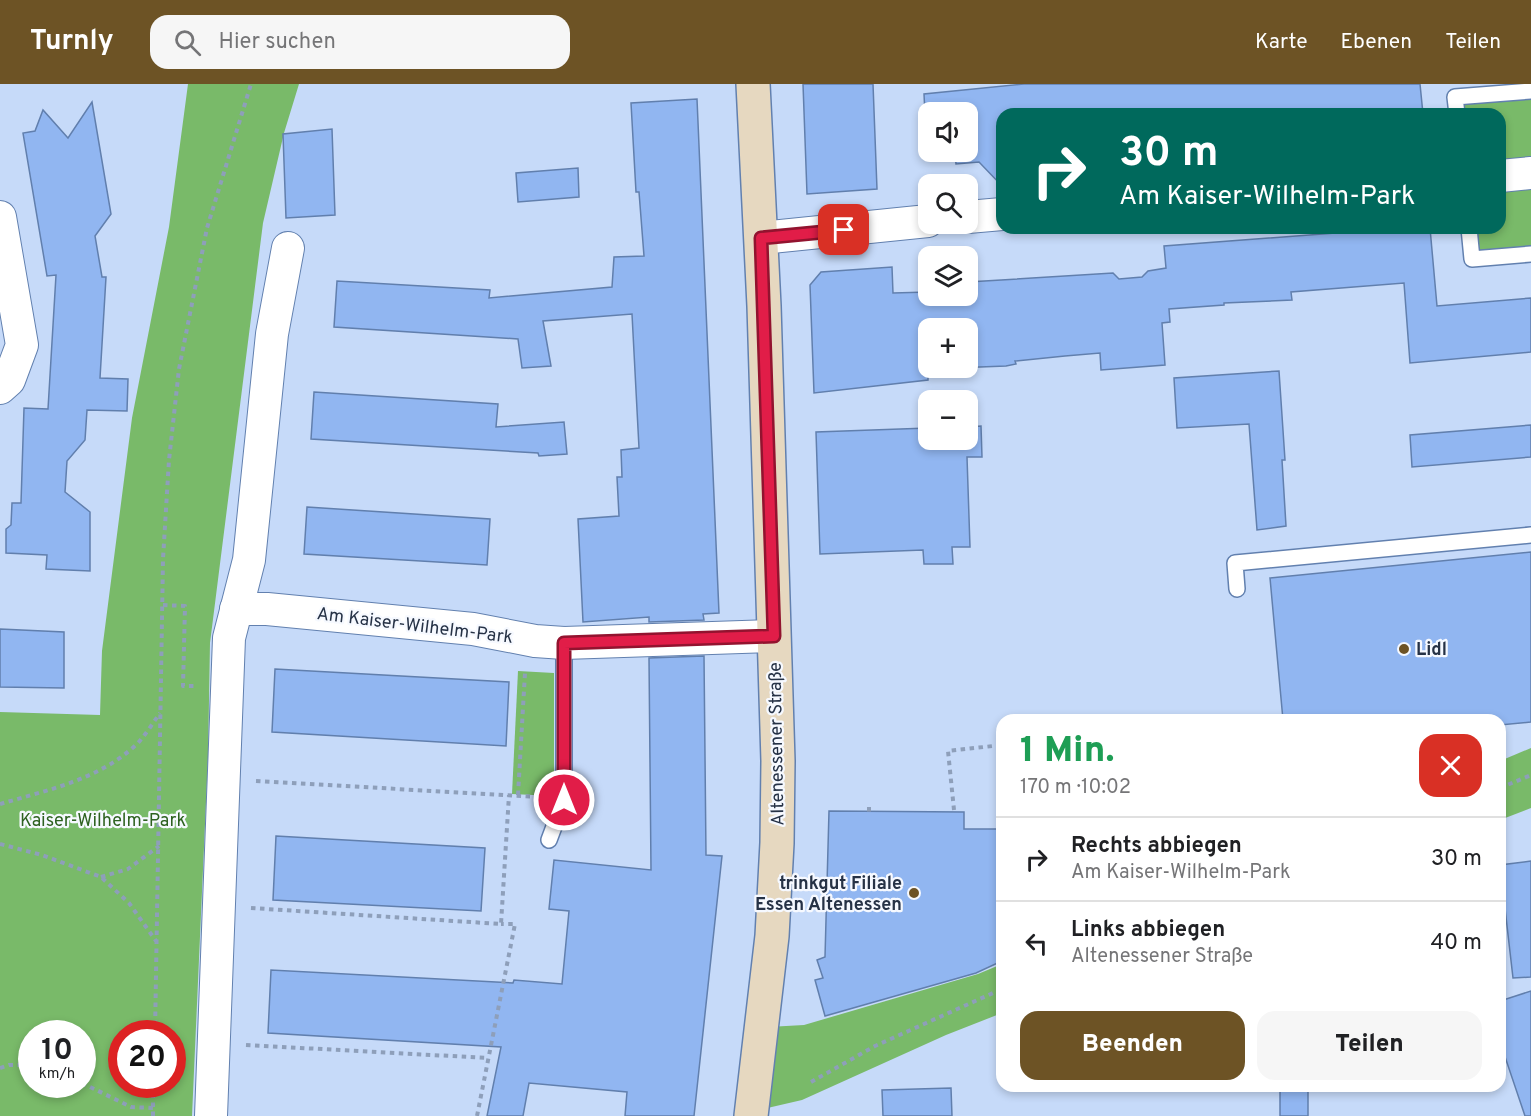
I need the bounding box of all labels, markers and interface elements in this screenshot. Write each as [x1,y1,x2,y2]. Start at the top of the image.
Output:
search box [150,15,570,69]
text: Turnly [30,24,114,60]
icon: search [171,26,204,59]
text: Hier suchen [219,29,336,56]
text: Karte [1255,29,1307,56]
text: Ebenen [1340,29,1412,56]
text: Teilen [1445,29,1501,56]
map controls [918,102,978,450]
button: sound [918,102,978,162]
text: 30 m [1119,128,1218,181]
icon: right [1020,132,1098,210]
button: search [918,174,978,234]
text: Am Kaiser-Wilhelm-Park [1119,180,1415,214]
pin [818,204,869,255]
icon: arrive [827,213,860,246]
button: layers [918,246,978,306]
button: + [918,318,978,378]
button: − [918,390,978,450]
street label: Am Kaiser-Wilhelm-Park [315,603,514,650]
place label: Lidl [1416,639,1447,662]
marker: Lidl [1397,642,1411,656]
street label: Altenessener Straße [765,662,790,826]
text: 1 Min. [1020,729,1115,775]
button: close [1419,734,1482,797]
position arrow [532,768,596,832]
text: 170 m · 10:02 [1020,775,1131,801]
park label: Kaiser-Wilhelm-Park [20,810,186,833]
text: Rechts abbiegen [1071,833,1242,860]
icon: right [1020,843,1053,876]
text: 30 m [1431,846,1482,873]
text: Am Kaiser-Wilhelm-Park [1071,860,1291,886]
place label: trinkgut Filiale Essen Altenessen [755,873,902,917]
marker: trinkgut Filiale Essen Altenessen [907,886,921,900]
text: Links abbiegen [1071,917,1225,944]
icon: left [1020,927,1053,960]
text: 40 m [1430,930,1482,957]
text: Altenessener Straße [1071,944,1253,970]
button: Beenden [1020,1011,1245,1080]
button: Teilen [1257,1011,1482,1080]
speed limit sign: 20 [108,1020,186,1098]
text: 10 [41,1033,73,1070]
text: km/h [39,1065,75,1084]

